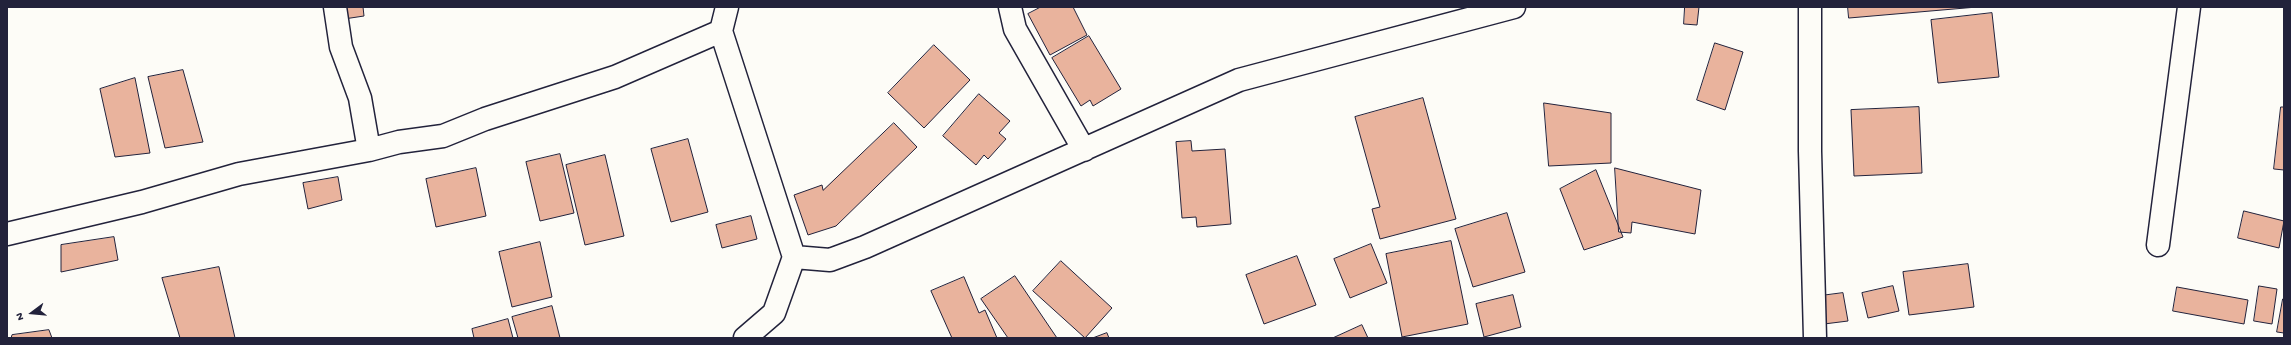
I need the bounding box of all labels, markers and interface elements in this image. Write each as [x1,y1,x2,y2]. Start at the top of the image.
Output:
north arrow [12,293,52,333]
text: N [14,311,27,321]

